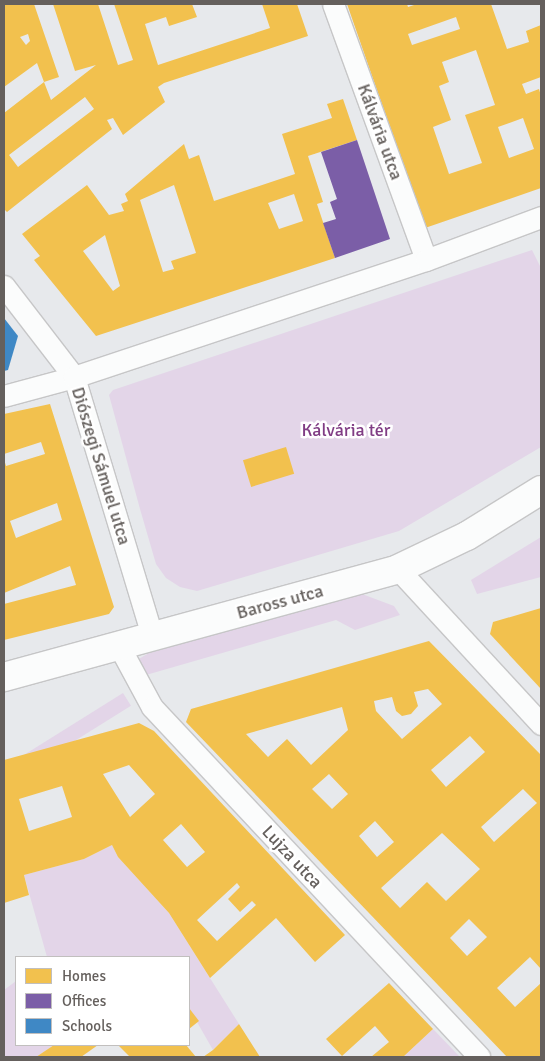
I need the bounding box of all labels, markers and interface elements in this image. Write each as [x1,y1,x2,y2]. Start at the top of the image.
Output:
street label: Kálvária utca [353,81,407,183]
street label: Diószegi Sámuel utca [67,384,135,548]
park label: Kálvária tér [302,419,390,441]
street label: Baross utca [234,580,326,624]
street label: Lujza utca [257,821,327,893]
legend [15,956,190,1046]
text: Homes [62,967,106,985]
text: Offices [62,992,106,1010]
text: Schools [62,1017,112,1035]

